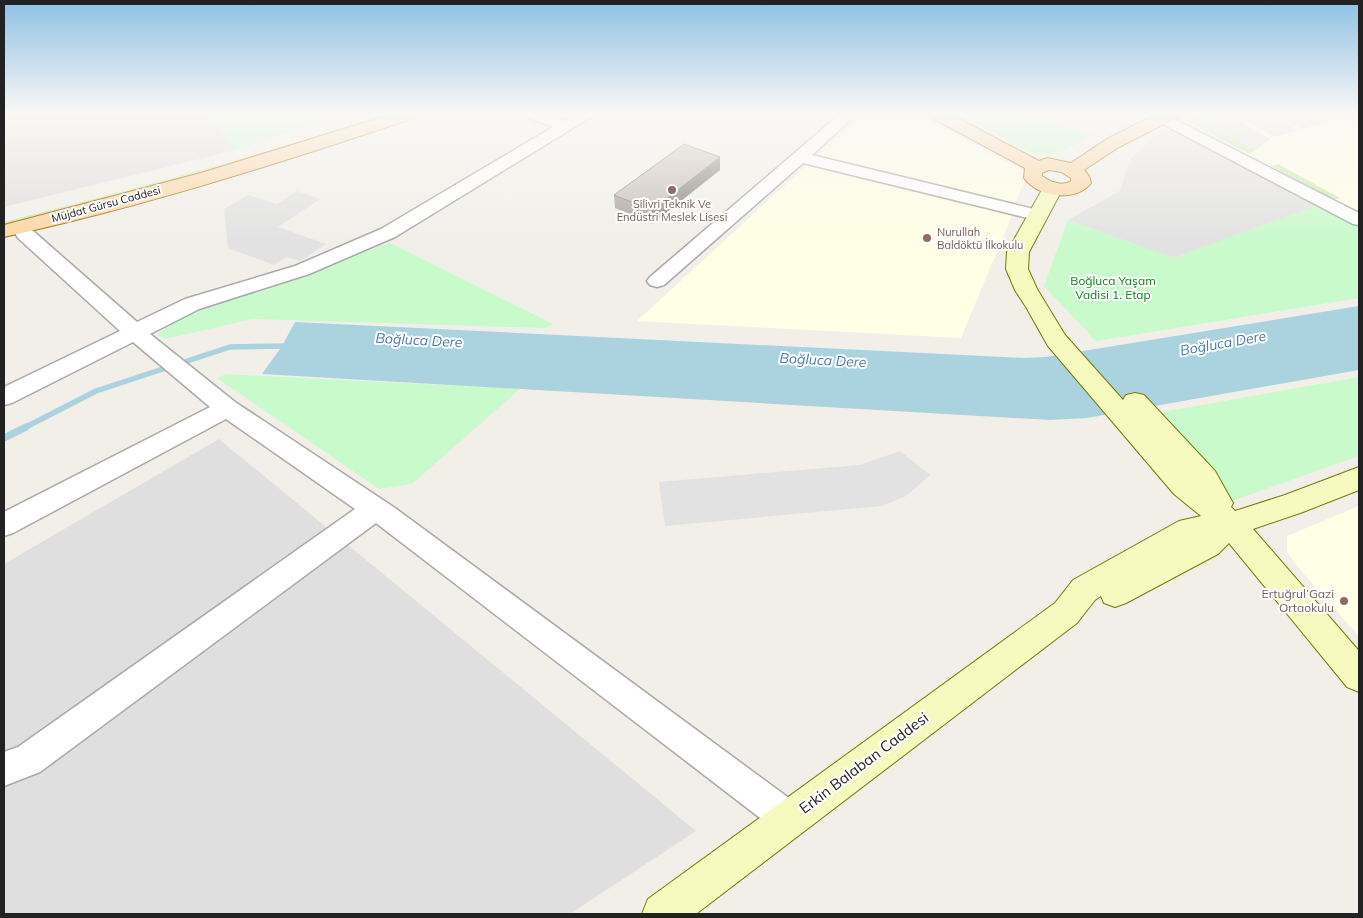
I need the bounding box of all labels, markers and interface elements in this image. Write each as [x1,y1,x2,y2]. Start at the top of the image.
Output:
street label: Müjdat Gürsu Caddesi [50,183,162,225]
marker: Silivri Teknik Ve Endüstri Meslek Lisesi [666,184,678,196]
place label: Silivri Teknik Ve Endüstri Meslek Lisesi [617,197,727,224]
place label: Nurullah Baldöktü İlkokulu [937,225,1023,252]
marker: Nurullah Baldöktü İlkokulu [921,232,933,244]
park label: Boğluca Yaşam Vadisi 1. Etap [1070,273,1156,302]
water label: Boğluca Dere [1179,327,1268,359]
water label: Boğluca Dere [375,329,463,351]
water label: Boğluca Dere [779,349,867,371]
place label: Ertuğrul Gazi Ortaokulu [1262,586,1334,615]
marker: Ertuğrul Gazi Ortaokulu [1338,595,1350,607]
street label: Erkin Balaban Caddesi [795,708,932,817]

